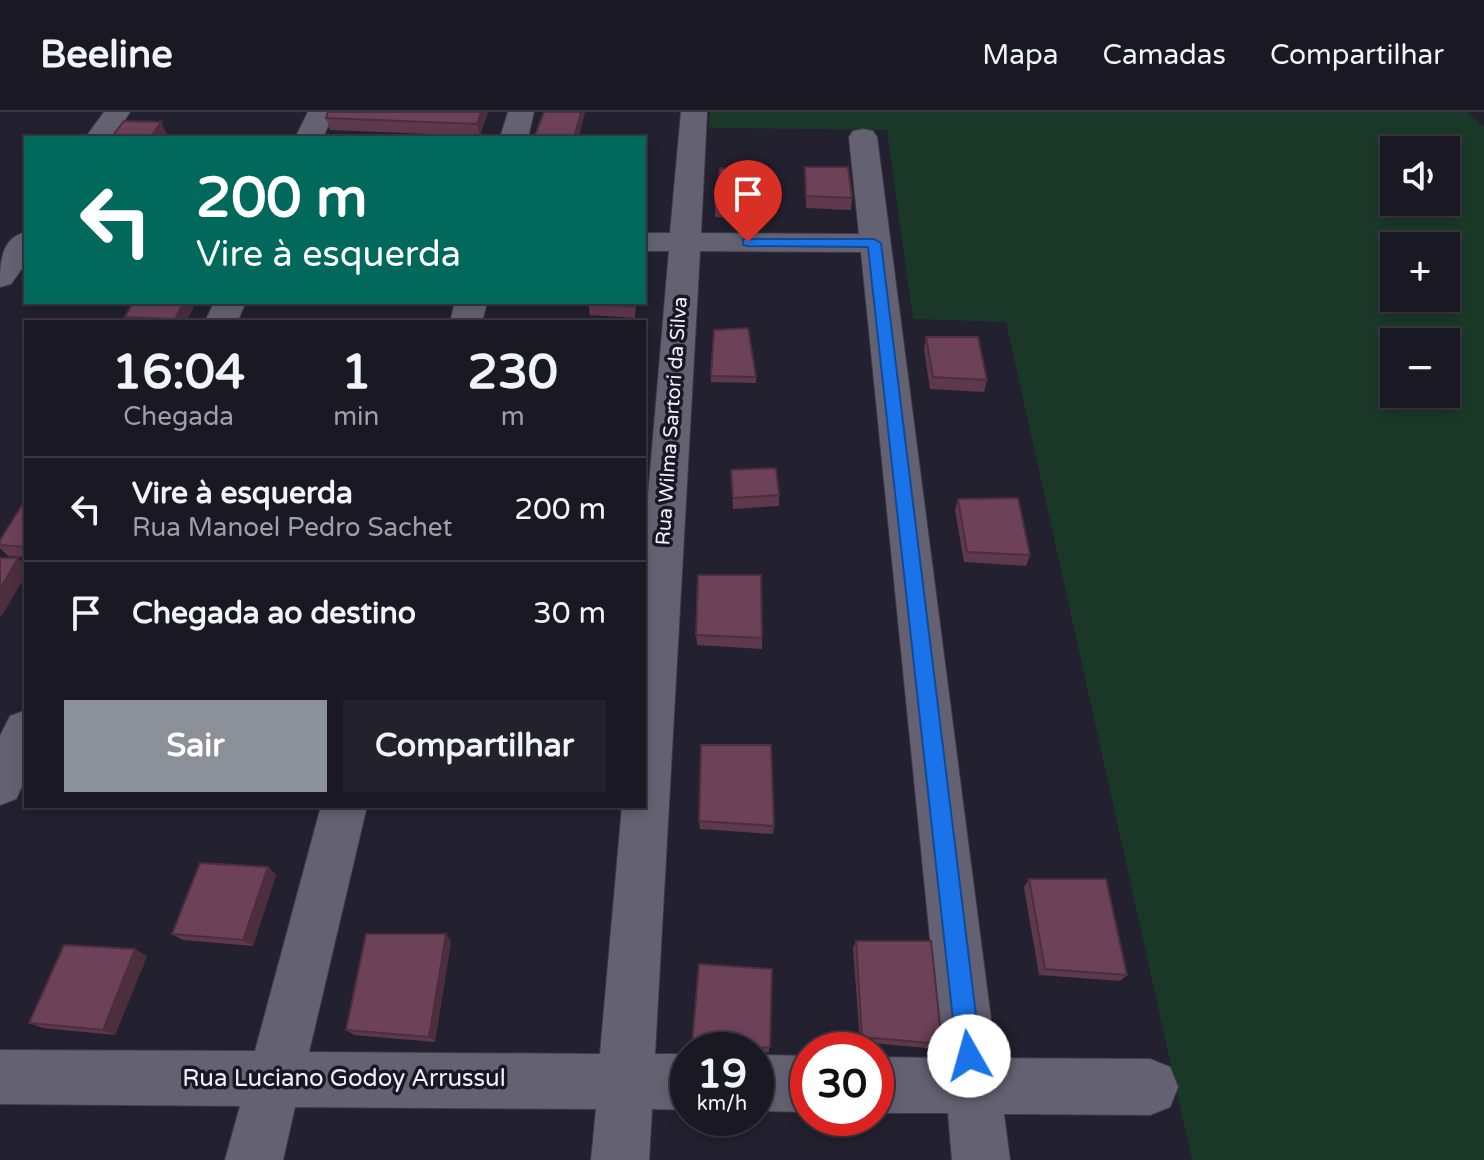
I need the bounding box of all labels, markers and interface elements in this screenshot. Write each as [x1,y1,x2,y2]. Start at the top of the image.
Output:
text: Beeline [40,32,173,78]
text: Mapa [982,38,1058,72]
text: Camadas [1102,38,1226,72]
text: Compartilhar [1270,38,1444,72]
map controls [1380,136,1460,408]
button: sound [1380,136,1460,216]
pin [714,160,782,242]
text: 200 m [196,165,367,232]
icon: left [64,168,168,272]
icon: arrive [726,172,770,216]
button: + [1380,232,1460,312]
text: Vire à esquerda [196,233,461,276]
street label: Rua Wilma Sartori da Silva [651,296,693,546]
button: − [1380,328,1460,408]
text: 16:04 [112,344,245,402]
text: 1 [341,344,371,402]
text: 230 [467,344,558,402]
text: Chegada [123,401,234,432]
text: min [333,401,379,432]
text: m [501,401,525,432]
text: Vire à esquerda [132,475,353,512]
icon: left [64,487,108,531]
text: 200 m [514,491,606,528]
text: Rua Manoel Pedro Sachet [132,512,452,543]
icon: arrive [64,591,108,635]
text: Chegada ao destino [132,595,416,632]
text: 30 m [533,595,606,632]
button: Sair [64,700,327,792]
button: Compartilhar [343,700,606,792]
position arrow [927,1014,1011,1098]
speed limit sign: 30 [790,1032,894,1136]
text: 19 [697,1050,747,1098]
street label: Rua Luciano Godoy Arrussul [182,1064,506,1093]
text: km/h [697,1092,747,1116]

